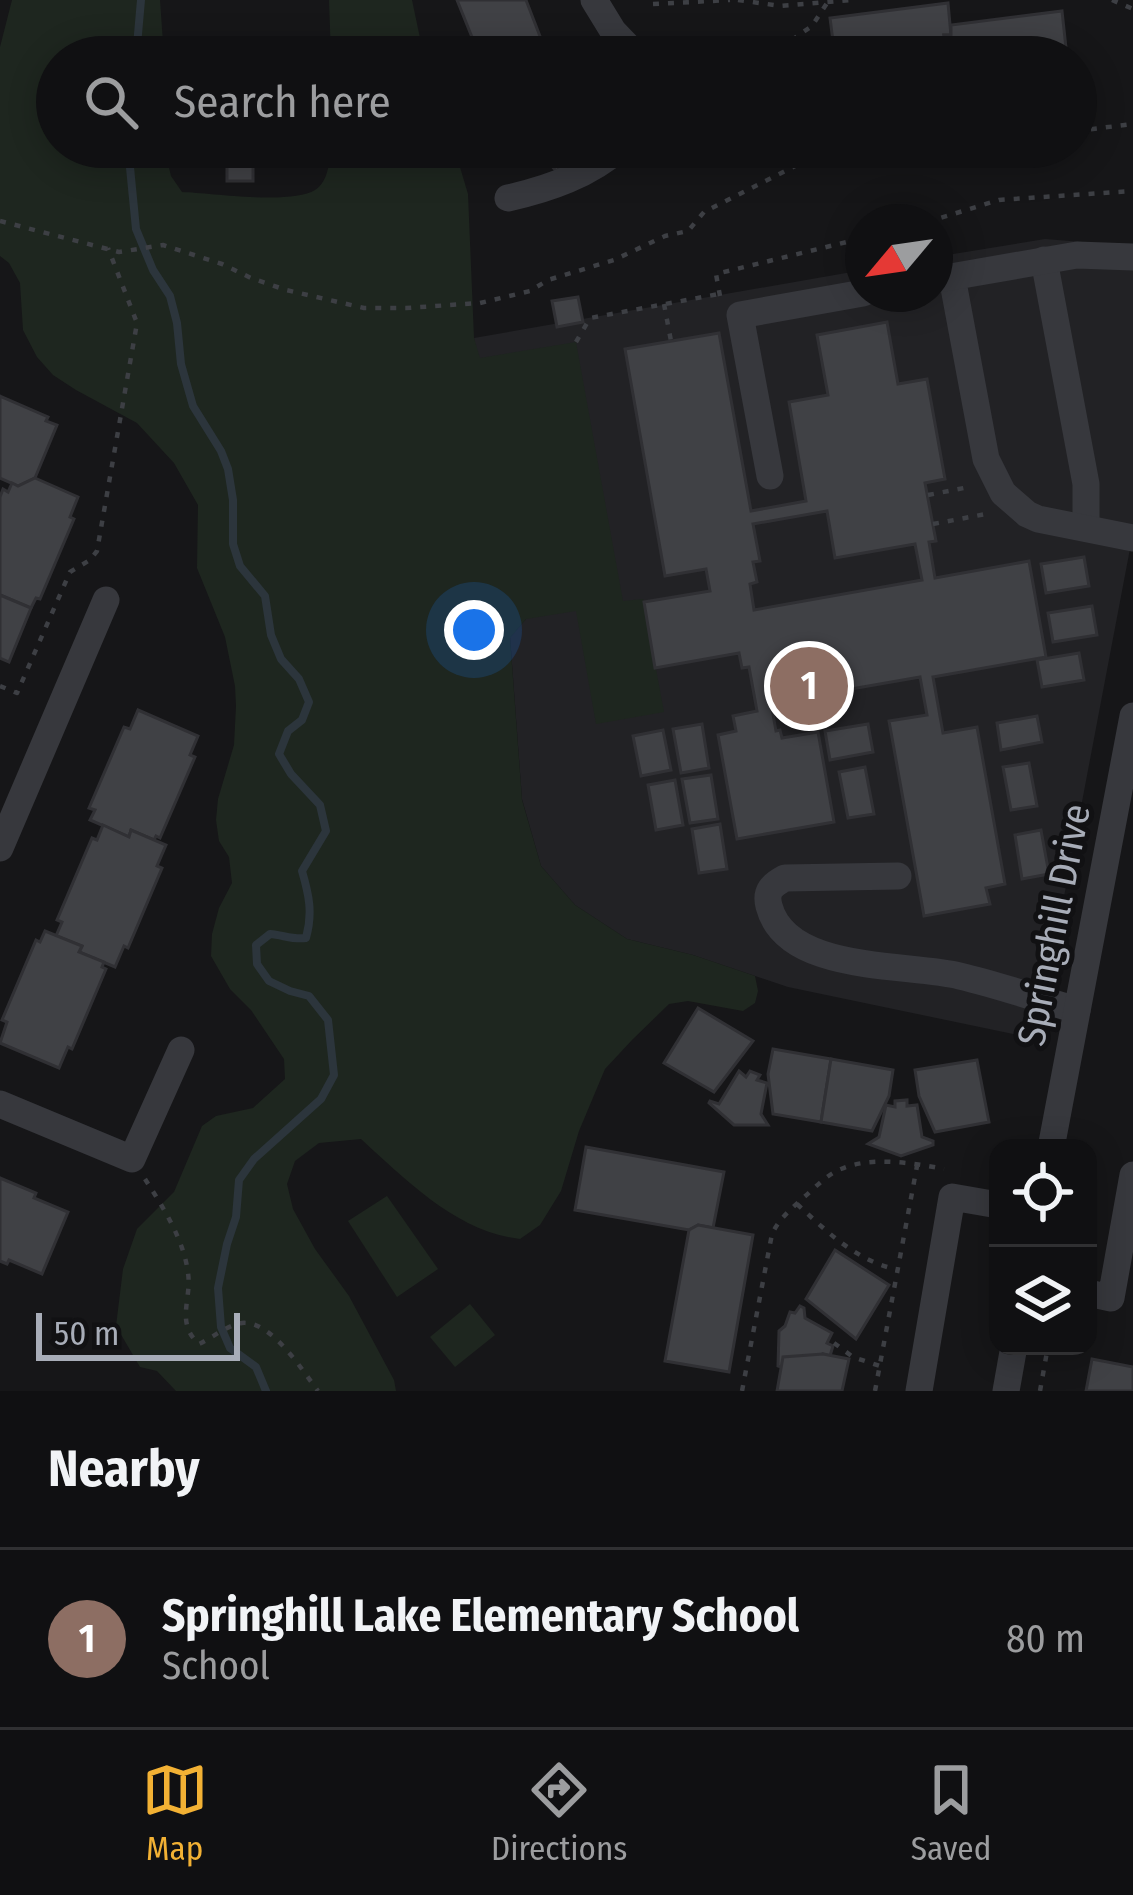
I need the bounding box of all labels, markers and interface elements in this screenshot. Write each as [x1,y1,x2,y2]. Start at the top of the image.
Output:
search box [36,36,1097,168]
icon: search [78,69,144,135]
text: Search here [174,75,391,129]
north arrow [845,204,953,312]
your location [444,600,504,660]
pin: 1 [770,641,848,731]
street label: Springhill Drive [1008,800,1100,1050]
map controls [989,1139,1097,1355]
button: locate [989,1139,1097,1247]
button: layers [989,1247,1097,1355]
scale bar [36,1307,240,1360]
text: 50 m [54,1314,119,1354]
text: Nearby [48,1438,200,1500]
text: Springhill Lake Elementary School [162,1589,799,1643]
text: 1 [79,1616,95,1662]
text: 80 m [1006,1616,1085,1662]
text: School [162,1643,270,1689]
tab: Map [142,1757,208,1869]
tab: Directions [491,1757,627,1869]
tab: Saved [911,1757,991,1869]

